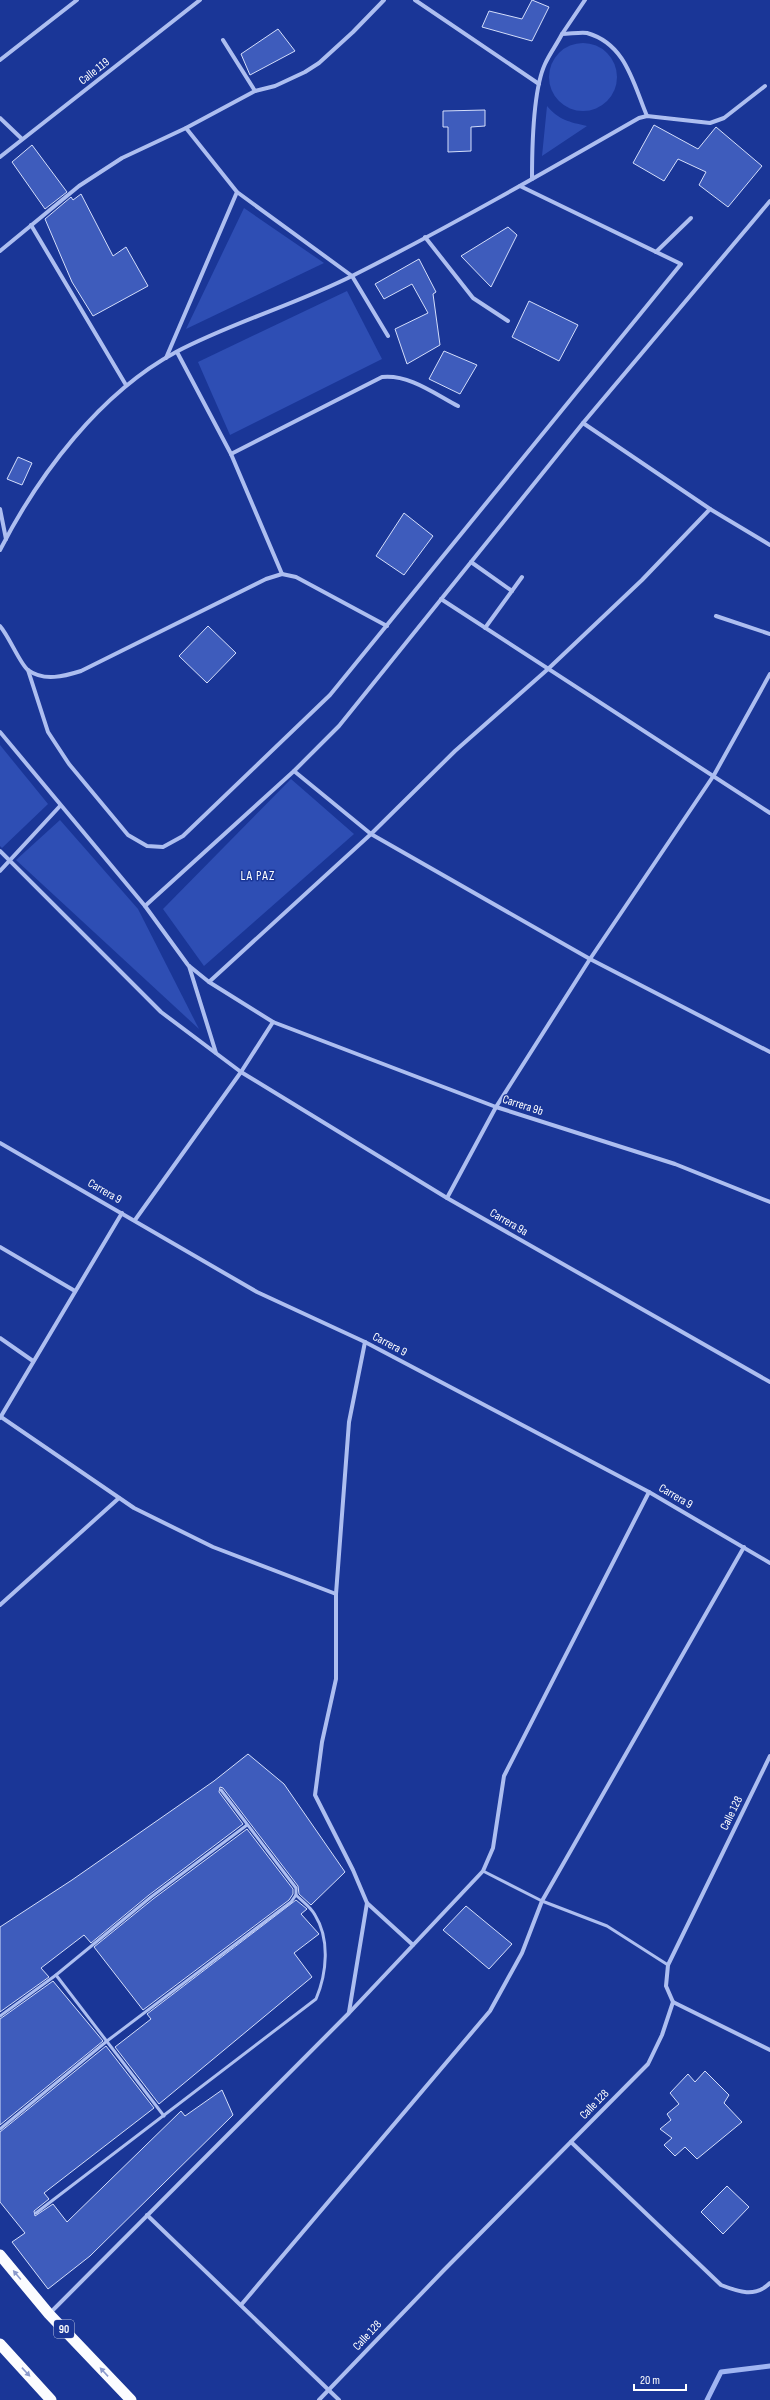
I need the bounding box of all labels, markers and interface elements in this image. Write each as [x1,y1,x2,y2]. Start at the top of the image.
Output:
street label: Calle 119 [76,55,113,88]
district label: LA PAZ [241,868,275,884]
street label: Carrera 9b [501,1092,545,1119]
street label: Carrera 9 [85,1176,124,1207]
street label: Carrera 9a [487,1206,531,1239]
street label: Carrera 9 [370,1329,410,1360]
street label: Carrera 9 [656,1481,695,1512]
street label: Calle 128 [717,1794,746,1833]
street label: Calle 128 [576,2086,612,2122]
one-way arrow [12,2270,21,2281]
street label: Calle 128 [350,2317,385,2354]
road number: 90 [54,2320,74,2338]
scale bar [634,2366,686,2392]
one-way arrow [21,2367,30,2377]
one-way arrow [99,2367,109,2377]
text: 20 m [640,2373,660,2388]

